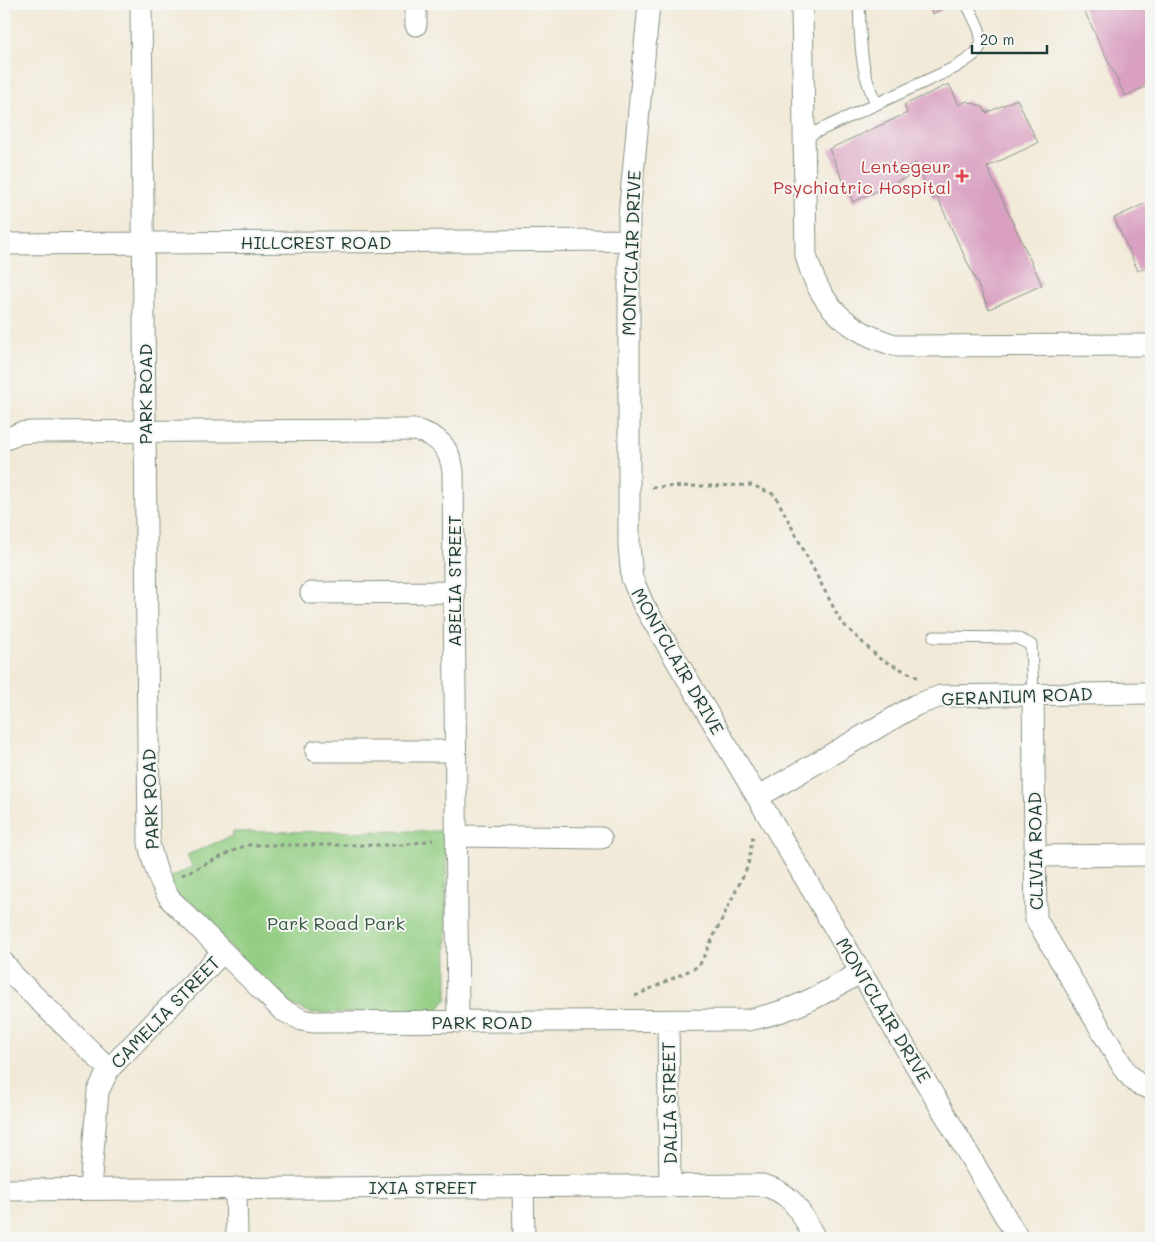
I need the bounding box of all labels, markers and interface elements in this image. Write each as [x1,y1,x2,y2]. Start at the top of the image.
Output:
scale bar [972,22,1048,54]
text: 20 m [980,29,1014,49]
place label: Lentegeur Psychiatric Hospital [773,154,951,199]
marker: Lentegeur Psychiatric Hospital [955,169,969,183]
street label: MONTCLAIR DRIVE [616,170,646,336]
street label: HILLCREST ROAD [241,230,391,254]
street label: PARK ROAD [133,344,157,444]
street label: ABELIA STREET [442,515,466,647]
street label: MONTCLAIR DRIVE [626,583,730,739]
street label: GERANIUM ROAD [941,681,1093,711]
street label: PARK ROAD [136,748,164,850]
street label: CLIVIA ROAD [1022,792,1048,910]
park label: Park Road Park [267,911,405,935]
street label: MONTCLAIR DRIVE [831,933,937,1087]
street label: CAMELIA STREET [105,950,225,1074]
street label: PARK ROAD [432,1010,532,1034]
street label: DALIA STREET [656,1041,682,1165]
street label: IXIA STREET [369,1175,477,1199]

